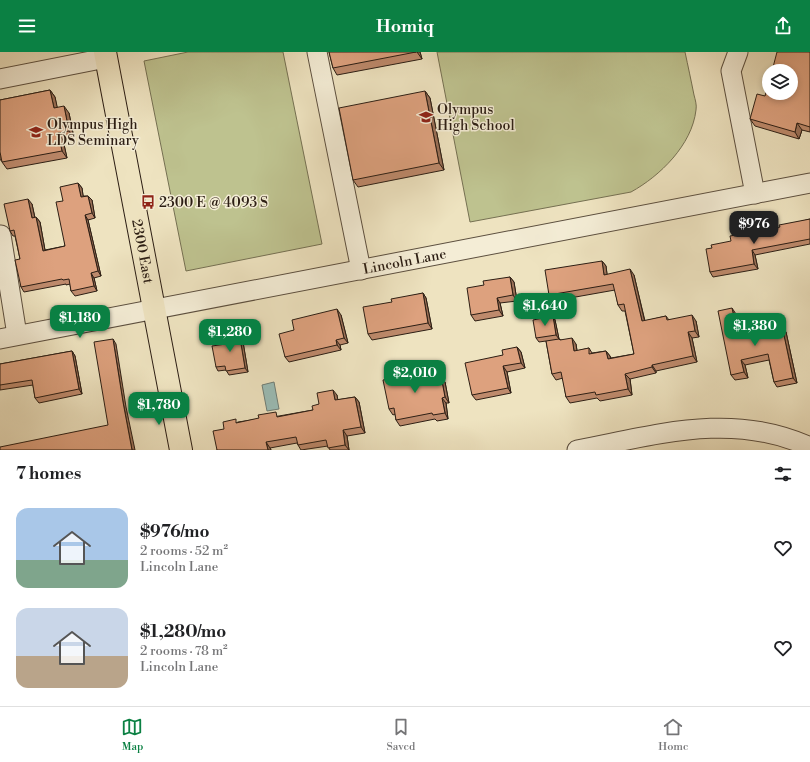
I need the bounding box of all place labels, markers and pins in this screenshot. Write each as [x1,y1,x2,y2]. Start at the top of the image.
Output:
place label: Olympus High School [437,101,515,135]
school or university icon: Olympus High School [418,109,434,125]
place label: Olympus High LDS Seminary [47,116,139,150]
school or university icon: Olympus High LDS Seminary [28,124,44,140]
bus stop icon: 2300 E @ 4093 S [140,194,156,210]
place label: 2300 E @ 4093 S [159,194,268,212]
pin: $976 [730,211,778,245]
pin: $1,640 [512,293,578,327]
pin: $1,180 [47,305,113,339]
pin: $1,380 [722,313,788,347]
pin: $1,280 [197,319,263,353]
pin: $2,010 [382,360,448,394]
pin: $1,780 [126,392,192,426]

